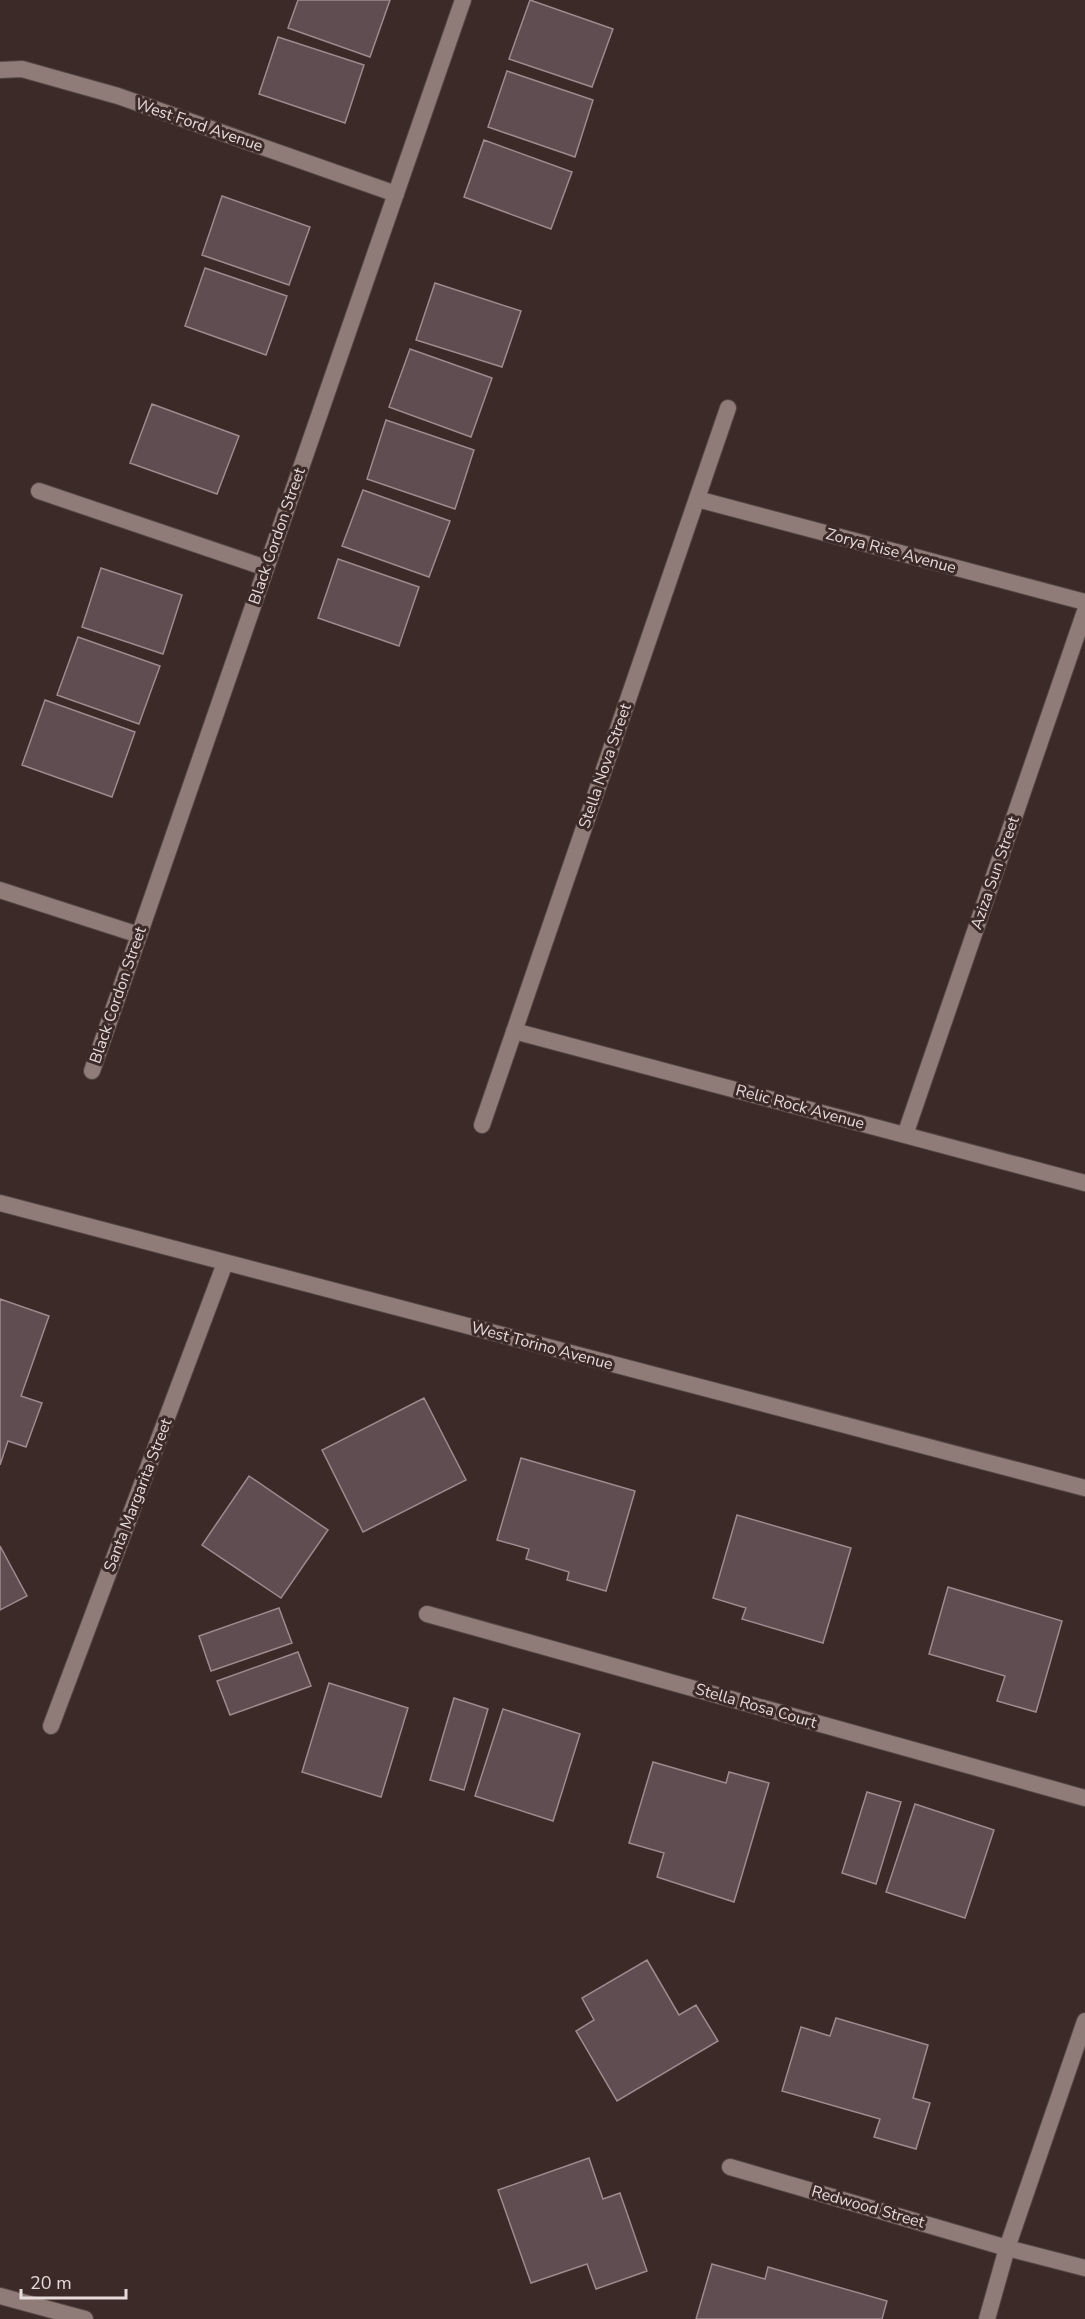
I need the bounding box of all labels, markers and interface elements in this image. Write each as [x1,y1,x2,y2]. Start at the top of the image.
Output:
street label: West Ford Avenue [132,93,266,157]
street label: Black Cordon Street [243,464,311,607]
street label: Zorya Rise Avenue [823,523,959,579]
street label: Stella Nova Street [573,700,637,831]
street label: Aziza Sun Street [965,813,1025,933]
street label: Black Cordon Street [84,923,152,1066]
street label: Relic Rock Avenue [733,1079,867,1135]
street label: West Torino Avenue [469,1317,615,1375]
street label: Santa Margarita Street [99,1415,178,1575]
street label: Stella Rosa Court [693,1678,820,1734]
street label: Redwood Street [809,2180,927,2234]
scale bar [21,2262,126,2300]
text: 20 m [30,2271,72,2295]

